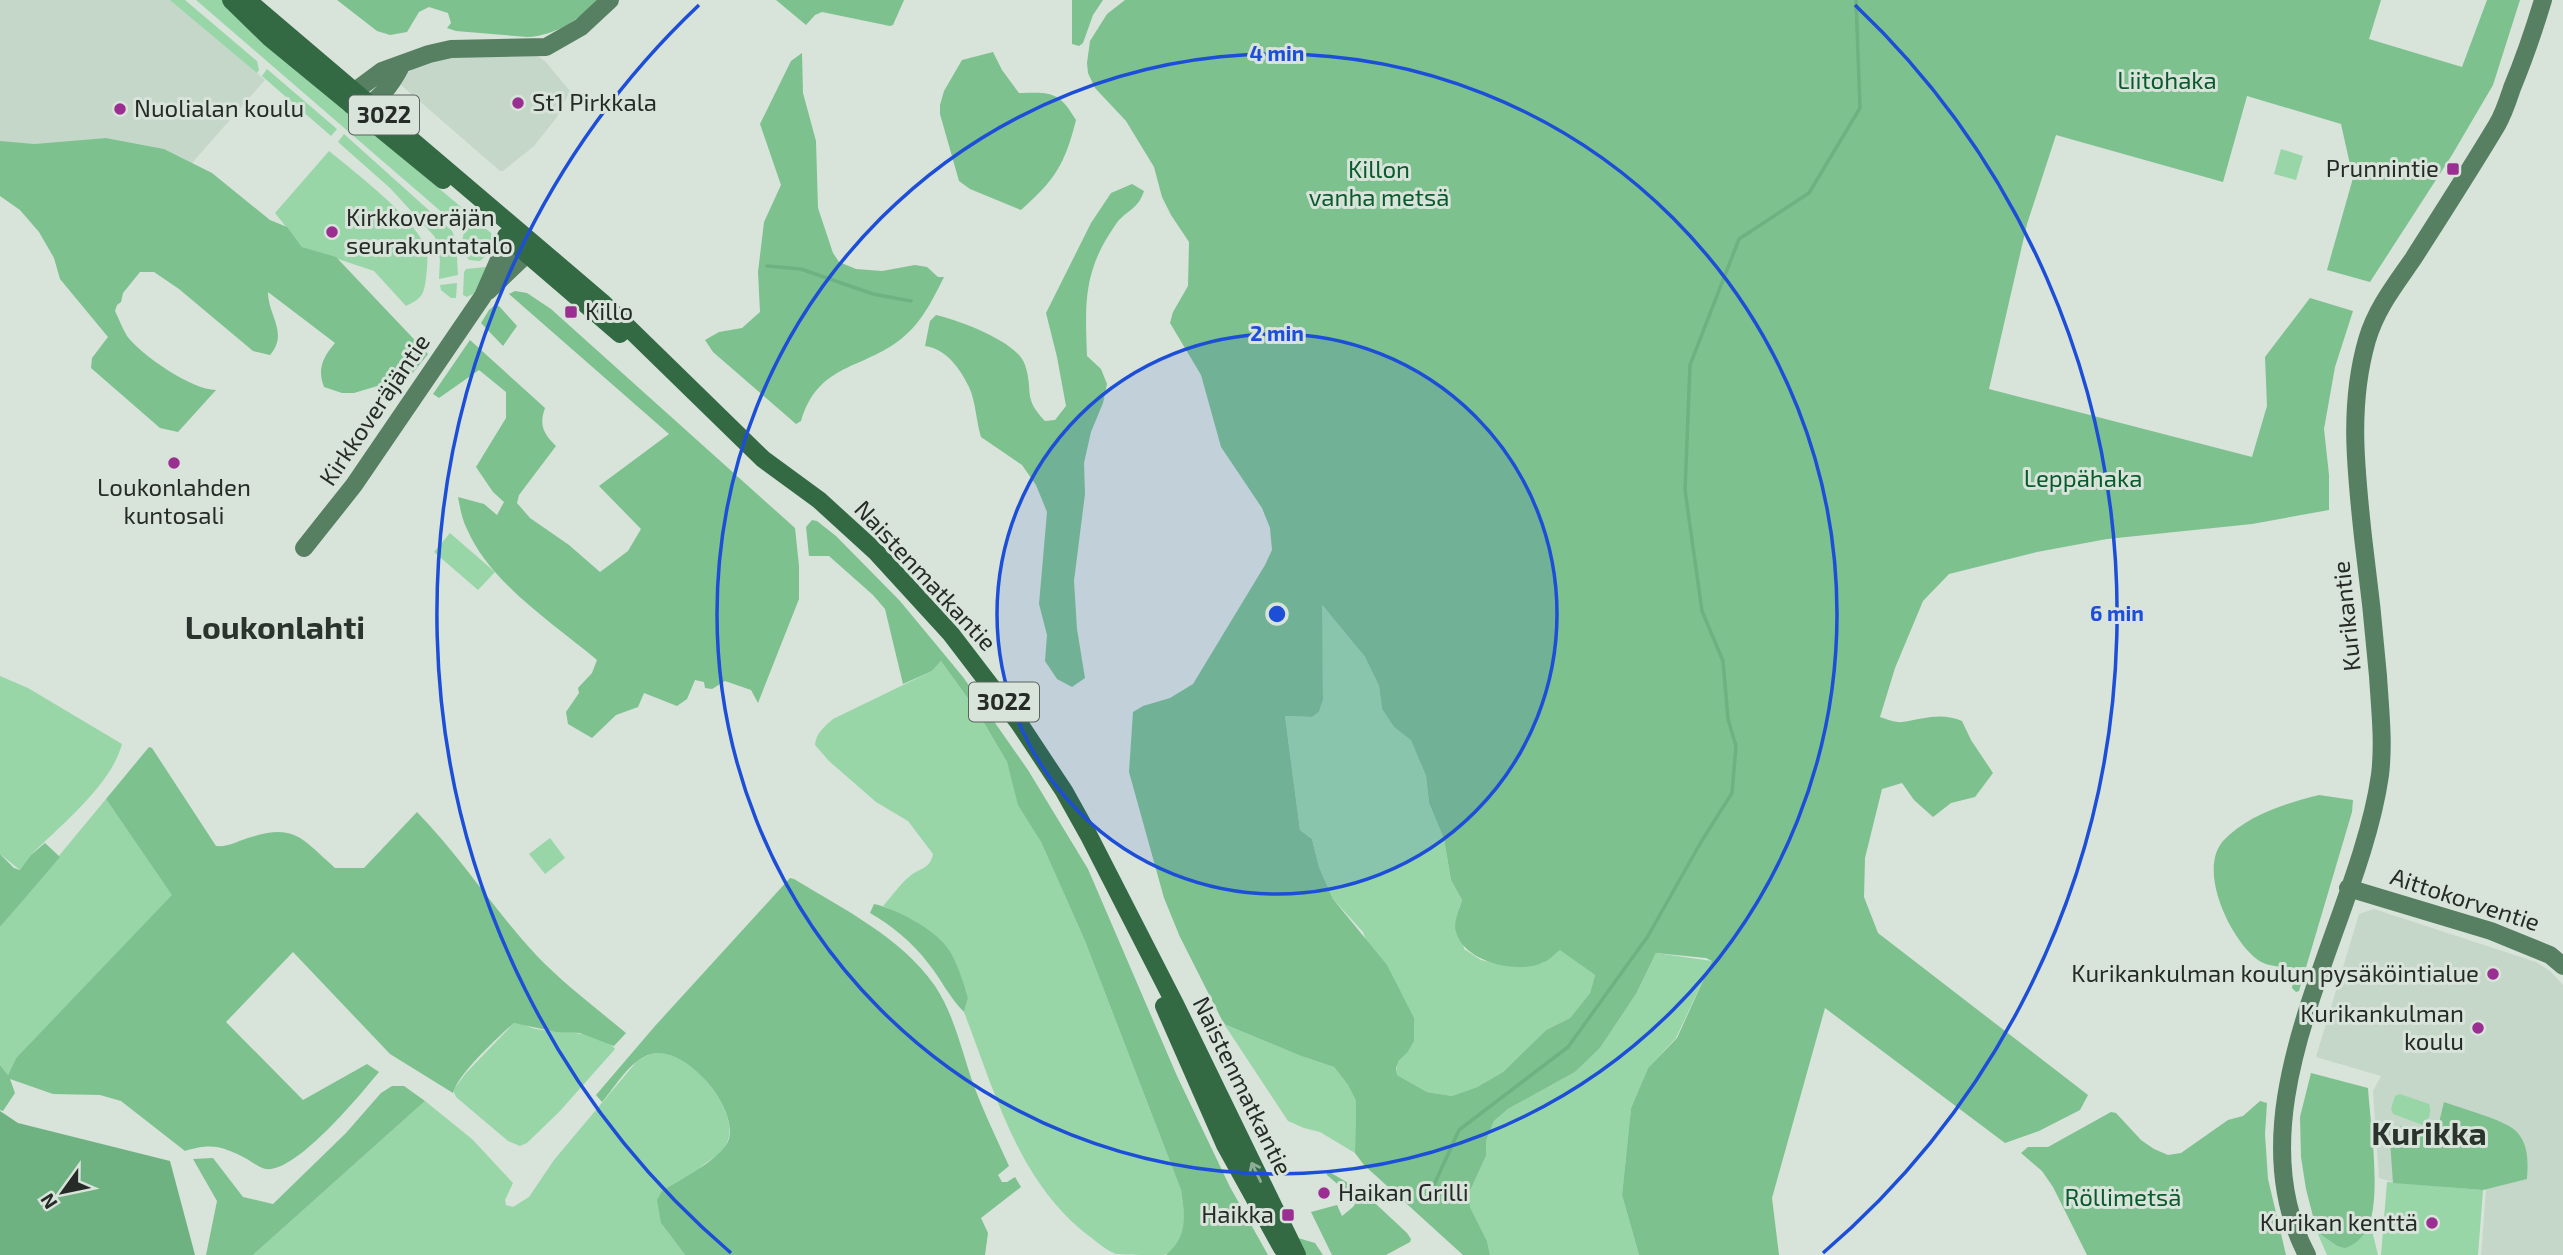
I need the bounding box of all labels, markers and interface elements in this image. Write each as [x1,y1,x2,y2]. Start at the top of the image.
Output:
text: 4 min [1250,40,1304,65]
park label: Liitohaka [2117,65,2217,94]
place label: St1 Pirkkala [532,87,657,116]
place label: Nuolialan koulu [134,93,304,122]
marker: St1 Pirkkala [510,95,526,111]
road number: 3022 [349,96,419,134]
marker: Nuolialan koulu [112,101,128,117]
place label: Prunnintie [2326,153,2439,182]
park label: Killon vanha metsä [1309,154,1449,211]
marker: Prunnintie [2445,161,2461,177]
place label: Kirkkoveräjän seurakuntatalo [346,202,513,259]
marker: Kirkkoveräjän seurakuntatalo [324,224,340,240]
place label: Killo [585,296,633,325]
marker: Killo [563,304,579,320]
text: 2 min [1250,320,1304,345]
street label: Kirkkoveräjäntie [312,328,435,491]
marker: Loukonlahden kuntosali [166,455,182,471]
park label: Leppähaka [2024,463,2142,492]
place label: Loukonlahden kuntosali [97,472,251,529]
street label: Naistenmatkantie [849,494,1003,656]
street label: Kurikantie [2325,560,2366,673]
text: 6 min [2090,600,2144,625]
centre of rings [1265,602,1289,626]
district label: Loukonlahti [185,607,365,645]
road number: 3022 [969,682,1039,722]
street label: Aittokorventie [2387,861,2544,936]
place label: Kurikankulman koulun pysäköintialue [2071,958,2479,987]
marker: Kurikankulman koulun pysäköintialue [2485,966,2501,982]
street label: Naistenmatkantie [1188,991,1299,1179]
place label: Kurikankulman koulu [2300,998,2464,1055]
marker: Kurikankulman koulu [2470,1020,2486,1036]
district label: Kurikka [2371,1113,2487,1151]
north arrow [28,1157,98,1227]
one-way arrow [1249,1162,1263,1183]
place label: Haikan Grilli [1338,1177,1469,1206]
park label: Röllimetsä [2065,1182,2181,1211]
marker: Haikan Grilli [1316,1185,1332,1201]
text: N [35,1190,62,1214]
place label: Haikka [1201,1199,1274,1228]
marker: Haikka [1280,1207,1296,1223]
place label: Kurikan kenttä [2260,1207,2418,1236]
marker: Kurikan kenttä [2424,1215,2440,1231]

